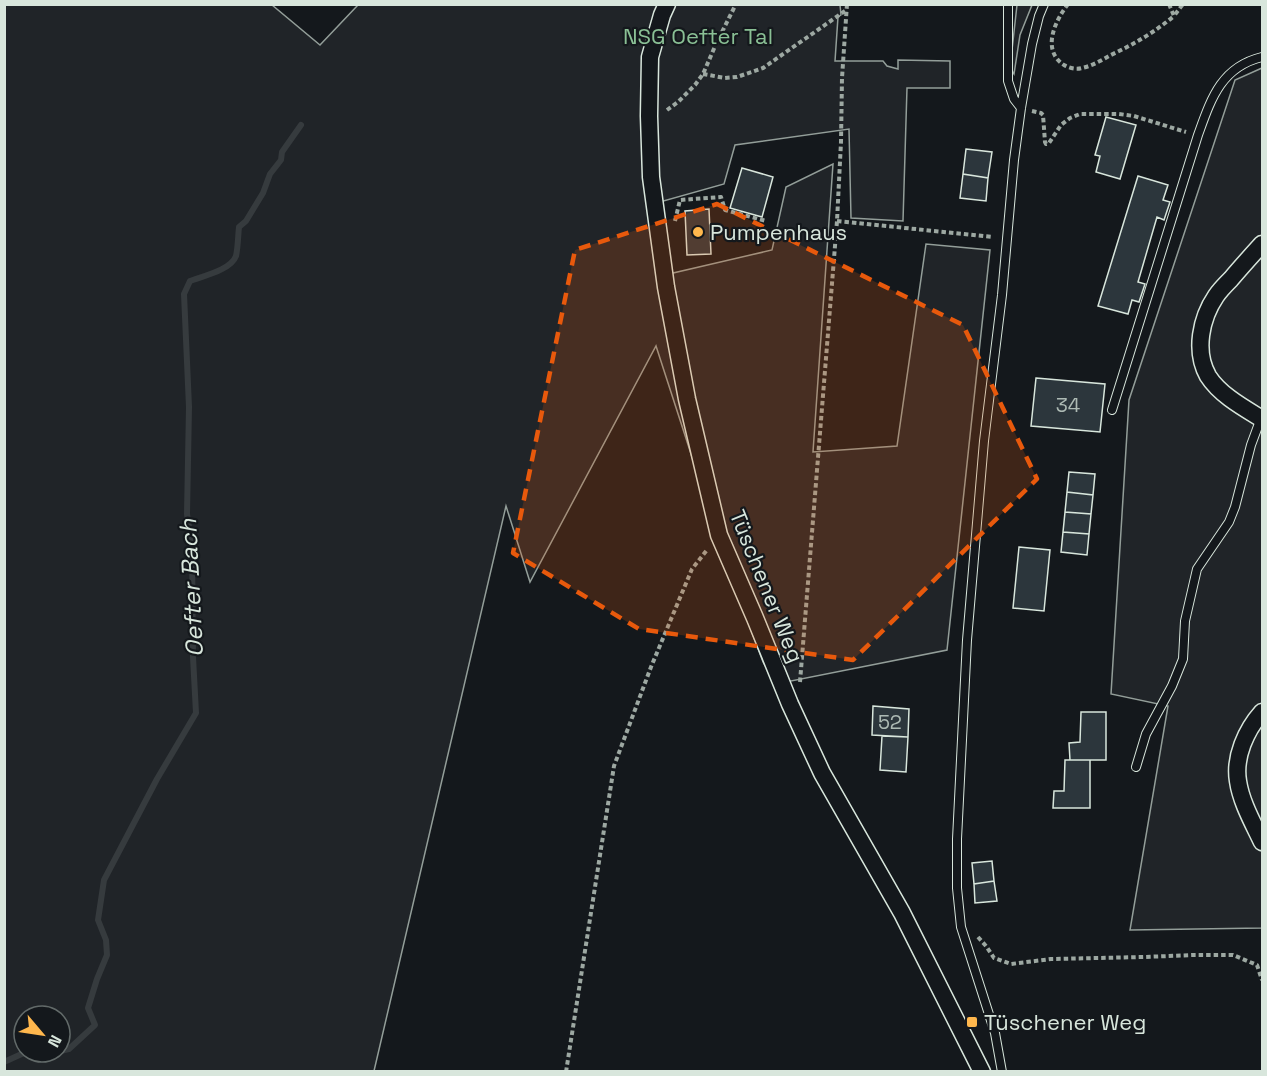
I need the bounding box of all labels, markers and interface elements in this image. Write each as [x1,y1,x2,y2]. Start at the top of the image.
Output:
park label: NSG Oefter Tal [623,22,773,50]
place label: Pumpenhaus [710,218,847,246]
marker: Pumpenhaus [691,225,705,239]
house number: 34 [1056,392,1080,418]
street label: Tüschener Weg [724,505,810,667]
water label: Oefter Bach [172,517,210,658]
house number: 52 [878,709,902,735]
north arrow [12,1004,72,1064]
place label: Tüschener Weg [984,1008,1146,1036]
marker: Tüschener Weg [965,1015,979,1029]
text: N [43,1031,66,1051]

